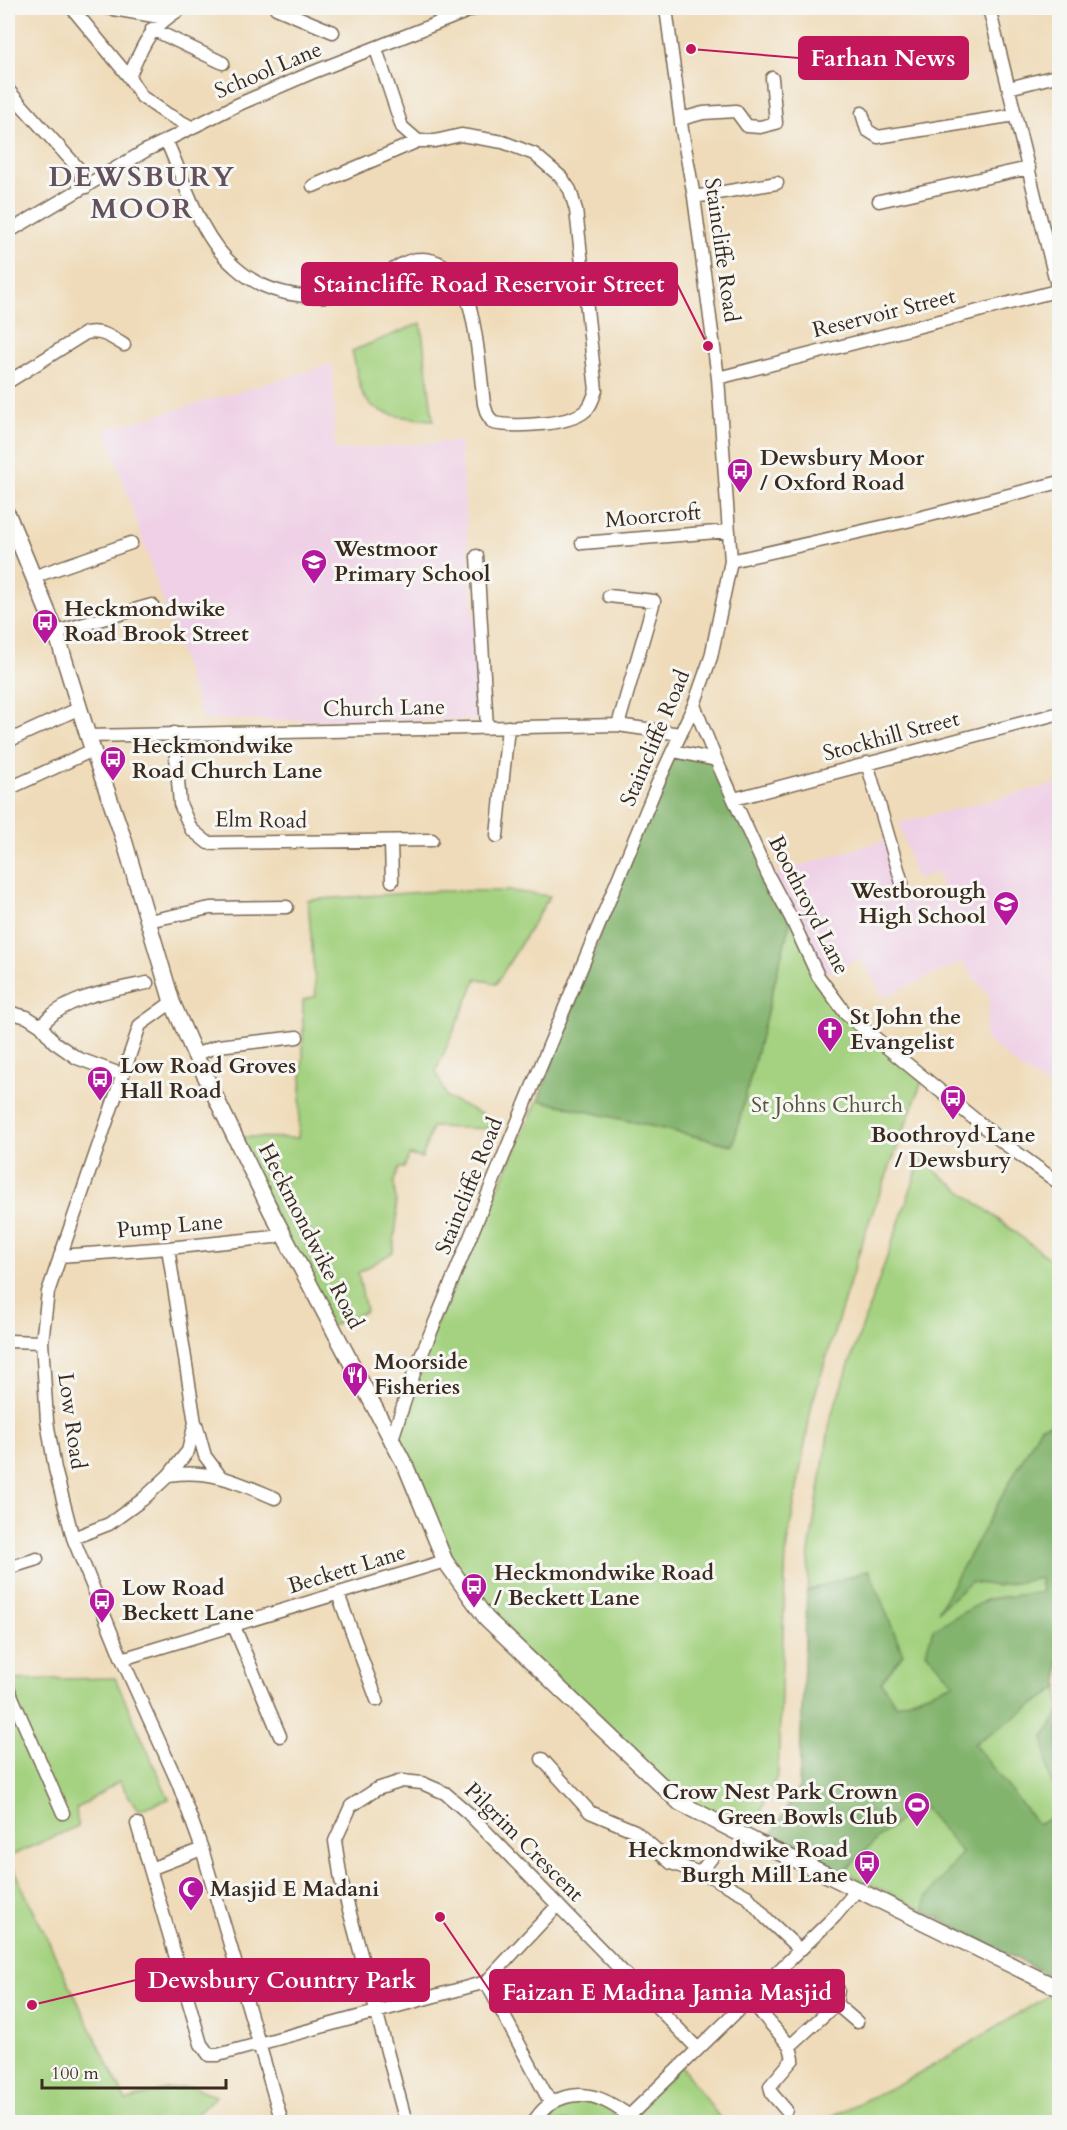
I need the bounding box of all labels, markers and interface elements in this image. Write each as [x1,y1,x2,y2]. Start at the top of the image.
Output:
street label: School Lane [210,34,326,106]
callout: Farhan News [799,37,968,79]
text: Farhan News [811,42,955,75]
district label: DEWSBURY MOOR [49,158,236,228]
street label: Staincliffe Road [697,176,747,324]
callout: Staincliffe Road Reservoir Street [302,263,677,305]
text: Staincliffe Road Reservoir Street [313,268,665,301]
street label: Reservoir Street [809,281,959,345]
place label: Dewsbury Moor / Oxford Road [760,443,924,498]
bus stop icon: Dewsbury Moor / Oxford Road [725,456,755,494]
street label: Moorcroft [604,497,702,535]
place label: Westmoor Primary School [333,534,491,589]
school or university icon: Westmoor Primary School [299,547,329,585]
place label: Heckmondwike Road Brook Street [64,594,249,649]
bus stop icon: Heckmondwike Road Brook Street [30,607,60,645]
street label: Staincliffe Road [613,665,697,811]
street label: Church Lane [323,692,445,724]
street label: Stockhill Street [820,703,963,769]
place label: Heckmondwike Road Church Lane [132,731,323,786]
bus stop icon: Heckmondwike Road Church Lane [98,744,128,782]
street label: Elm Road [215,804,308,836]
street label: Boothroyd Lane [761,830,857,980]
place label: Westborough High School [850,876,987,931]
school or university icon: Westborough High School [991,889,1021,927]
place label: St John the Evangelist [850,1002,961,1057]
church icon: St John the Evangelist [815,1015,845,1053]
place label: Low Road Groves Hall Road [120,1051,296,1106]
bus stop icon: Low Road Groves Hall Road [85,1064,115,1102]
bus stop icon: Boothroyd Lane / Dewsbury [938,1083,968,1121]
park label: St Johns Church [751,1090,903,1120]
street label: Staincliffe Road [428,1113,510,1259]
place label: Boothroyd Lane / Dewsbury [870,1120,1036,1175]
street label: Heckmondwike Road [251,1138,371,1334]
street label: Pump Lane [116,1206,224,1246]
place label: Moorside Fisheries [374,1347,468,1402]
restaurant icon: Moorside Fisheries [340,1360,370,1398]
street label: Low Road [50,1371,94,1471]
street label: Beckett Lane [284,1537,410,1601]
place label: Heckmondwike Road / Beckett Lane [494,1558,714,1613]
bus stop icon: Heckmondwike Road / Beckett Lane [459,1571,489,1609]
place label: Low Road Beckett Lane [122,1573,254,1628]
bus stop icon: Low Road Beckett Lane [87,1586,117,1624]
street label: Pilgrim Crescent [458,1776,590,1908]
place label: Crow Nest Park Crown Green Bowls Club [662,1777,898,1832]
sports icon: Crow Nest Park Crown Green Bowls Club [902,1790,932,1828]
place label: Heckmondwike Road Burgh Mill Lane [628,1835,848,1890]
bus stop icon: Heckmondwike Road Burgh Mill Lane [852,1848,882,1886]
mosque icon: Masjid E Madani [176,1874,206,1912]
place label: Masjid E Madani [210,1874,379,1904]
callout: Dewsbury Country Park [136,1959,429,2001]
text: Dewsbury Country Park [148,1964,416,1997]
callout: Faizan E Madina Jamia Masjid [490,1970,844,2012]
text: Faizan E Madina Jamia Masjid [502,1976,832,2009]
scale bar [42,2052,226,2090]
text: 100 m [51,2061,99,2086]

